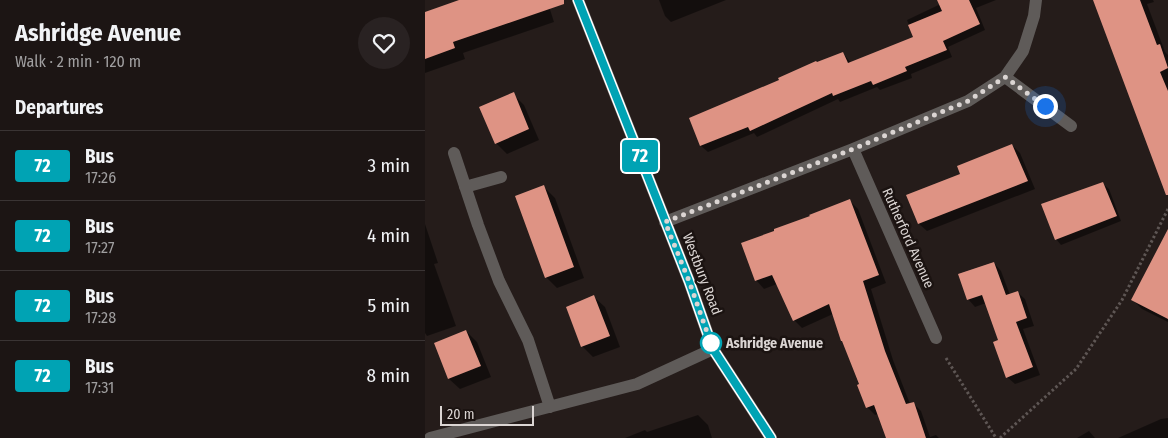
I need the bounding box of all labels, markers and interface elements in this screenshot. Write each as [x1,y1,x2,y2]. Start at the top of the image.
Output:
button: heart [358,17,410,69]
text: Ashridge Avenue [15,19,181,47]
text: Walk · 2 min · 120 m [15,52,141,71]
your location [1033,94,1058,119]
text: Departures [15,96,103,119]
line badge: 72 [617,140,663,172]
text: Bus [85,145,114,168]
text: 72 [632,145,648,167]
text: 3 min [368,154,410,177]
text: 72 [35,155,50,177]
text: 17:26 [85,168,116,187]
street label: Rutherford Avenue [878,185,938,291]
text: Bus [85,215,114,238]
text: 4 min [367,224,410,247]
text: 72 [35,225,50,247]
street label: Westbury Road [679,231,725,317]
text: 17:27 [85,238,115,257]
text: Bus [85,285,114,308]
text: 5 min [367,294,410,317]
text: 72 [35,295,50,317]
text: 17:28 [85,308,116,327]
marker: Ashridge Avenue [700,332,722,354]
place label: Ashridge Avenue [725,335,823,352]
text: Bus [85,355,114,378]
text: 8 min [367,364,410,387]
text: 72 [35,365,50,387]
text: 17:31 [85,378,114,397]
scale bar [440,403,534,426]
text: 20 m [447,406,475,423]

